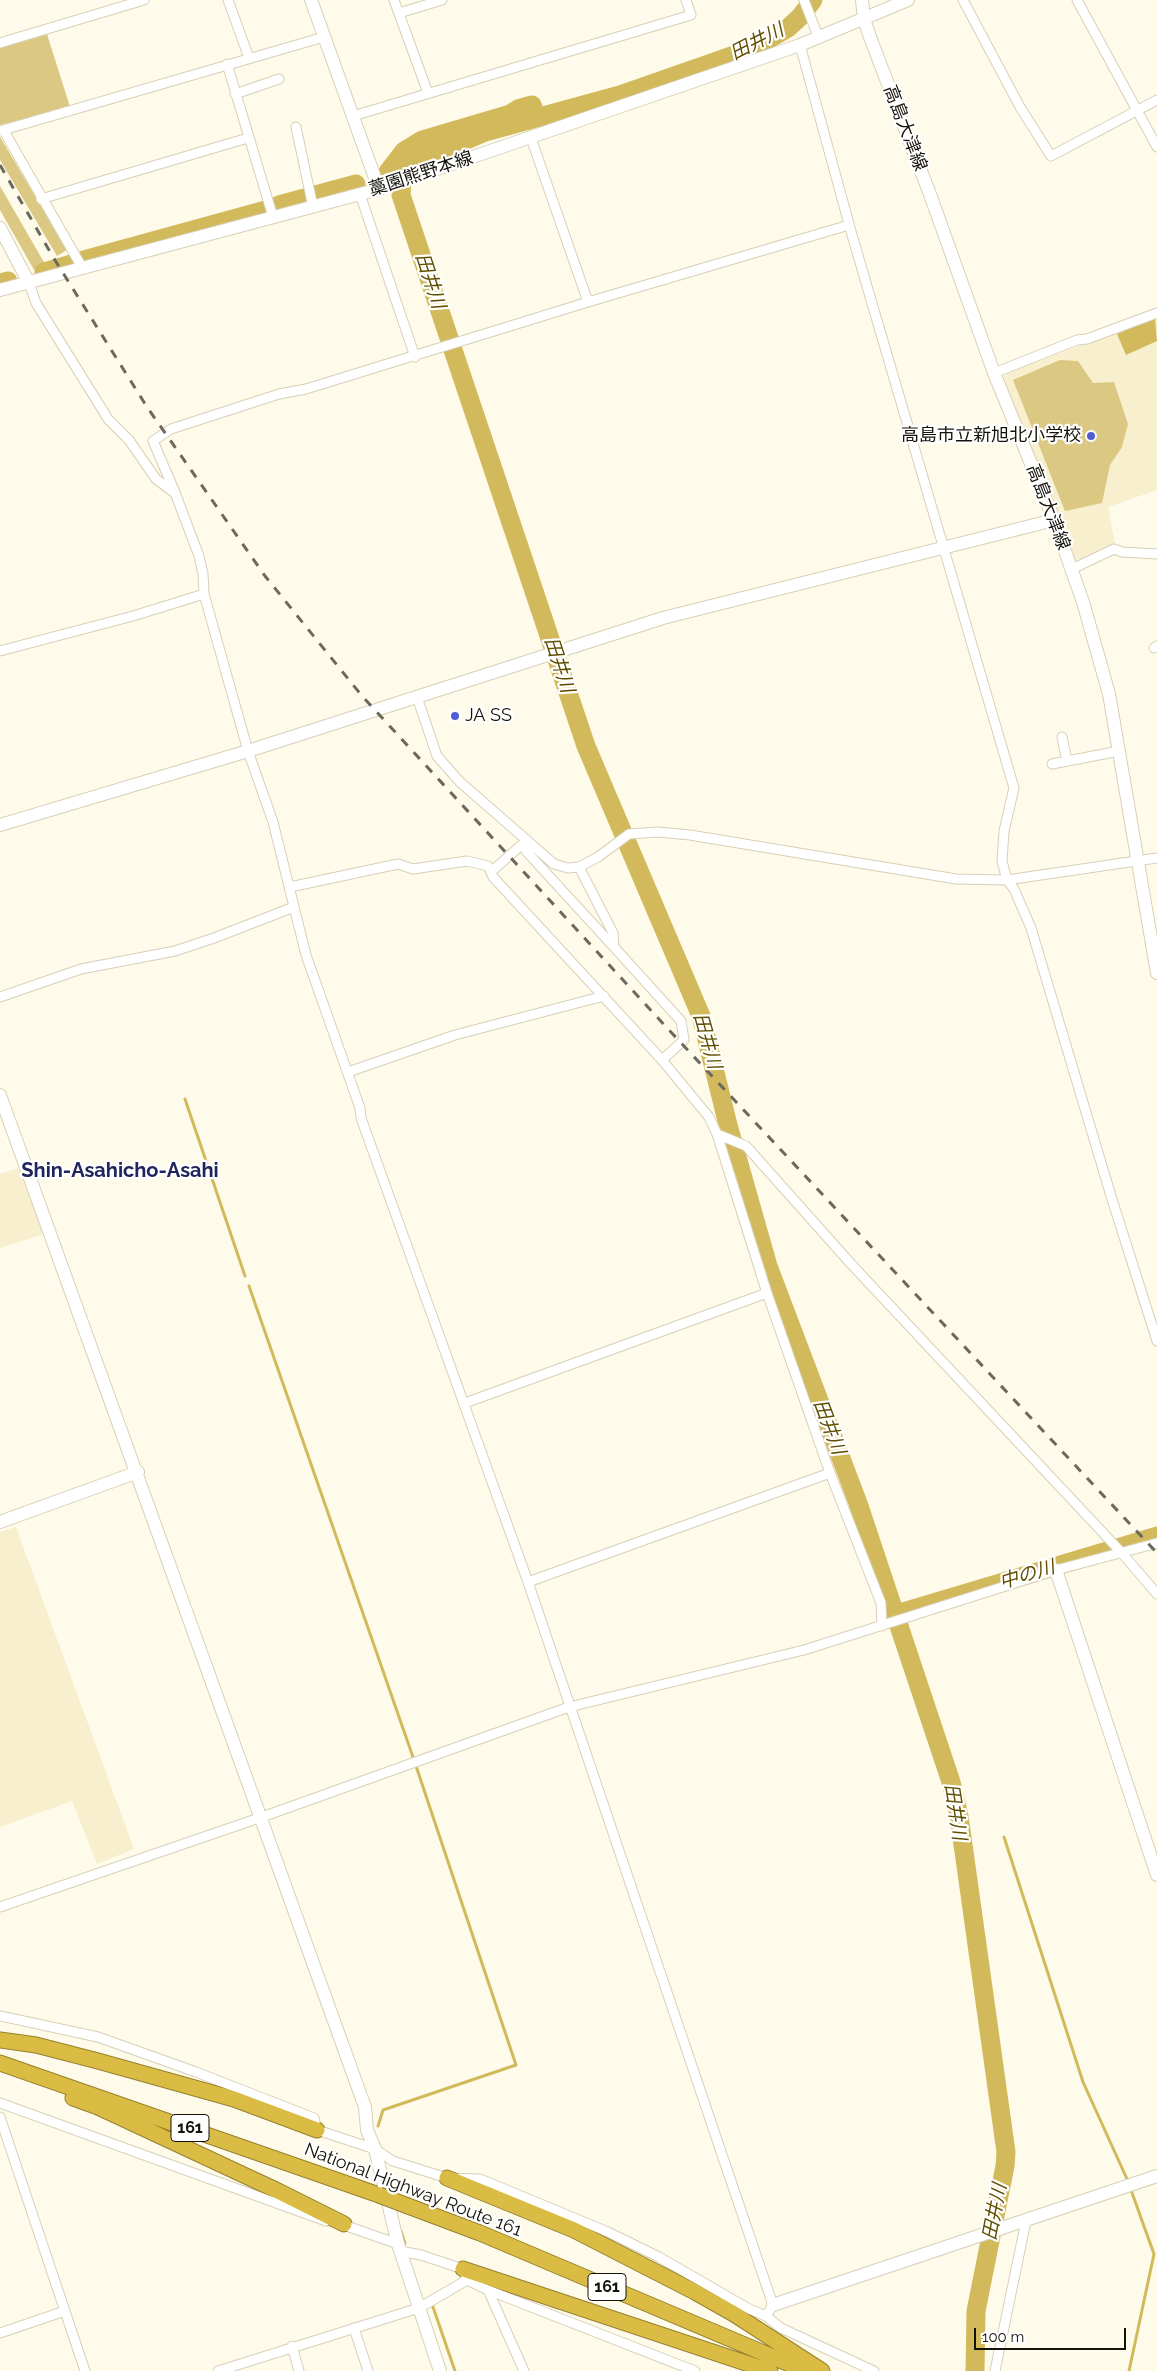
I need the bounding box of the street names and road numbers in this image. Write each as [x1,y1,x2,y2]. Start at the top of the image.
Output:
street label: 高島大津線 [879,82,931,174]
street label: 藁園熊野本線 [366,147,476,201]
street label: 高島大津線 [1022,461,1074,553]
road number: 161 [171,2114,209,2142]
street label: National Highway Route 161 [301,2139,525,2241]
road number: 161 [588,2274,626,2300]

